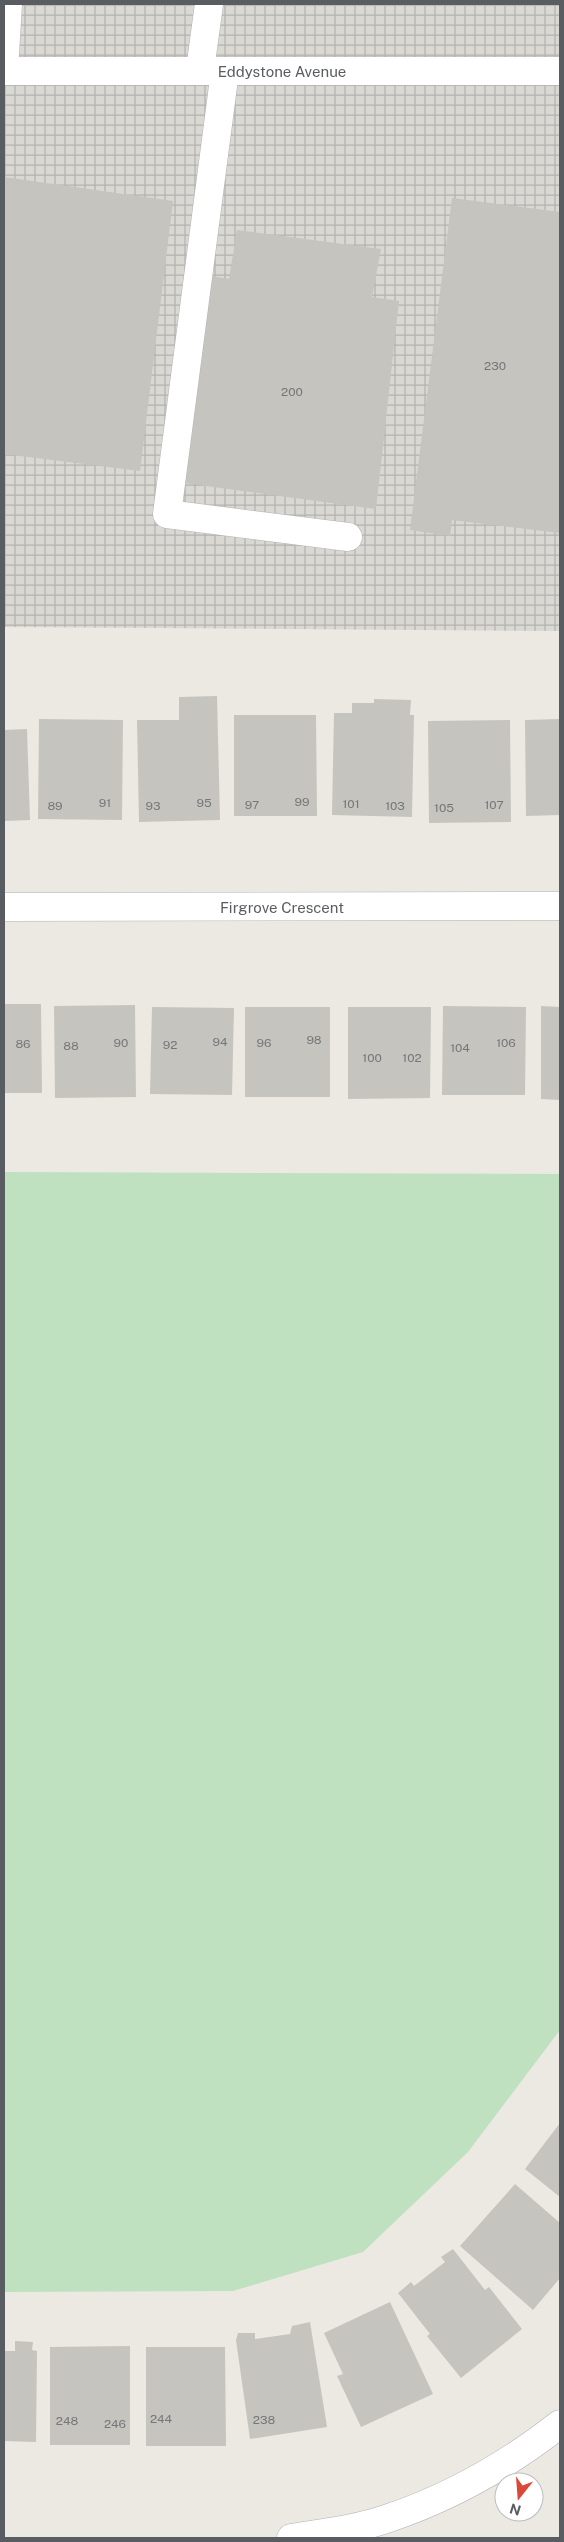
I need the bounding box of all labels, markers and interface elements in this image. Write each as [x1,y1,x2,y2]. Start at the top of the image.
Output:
street label: Eddystone Avenue [218,63,346,80]
house number: 230 [484,359,506,373]
house number: 200 [281,385,303,399]
house number: 99 [295,795,309,809]
house number: 91 [99,796,111,810]
house number: 95 [196,796,212,810]
house number: 101 [342,797,360,811]
house number: 97 [245,798,259,812]
house number: 107 [484,798,504,812]
house number: 89 [47,799,63,813]
house number: 93 [146,799,160,813]
house number: 103 [385,799,405,813]
house number: 105 [434,801,454,815]
street label: Firgrove Crescent [220,899,344,916]
house number: 98 [306,1033,322,1047]
house number: 94 [212,1035,228,1049]
house number: 90 [114,1036,128,1050]
house number: 96 [257,1036,271,1050]
house number: 106 [496,1036,516,1050]
house number: 86 [15,1037,31,1051]
house number: 92 [163,1038,177,1052]
house number: 88 [63,1039,79,1053]
house number: 104 [450,1041,470,1055]
house number: 100 [362,1051,382,1065]
house number: 102 [402,1051,422,1065]
house number: 244 [150,2412,173,2426]
house number: 238 [253,2413,275,2427]
house number: 248 [56,2414,78,2428]
house number: 246 [104,2417,126,2431]
north arrow [494,2472,544,2522]
text: N [508,2500,523,2519]

